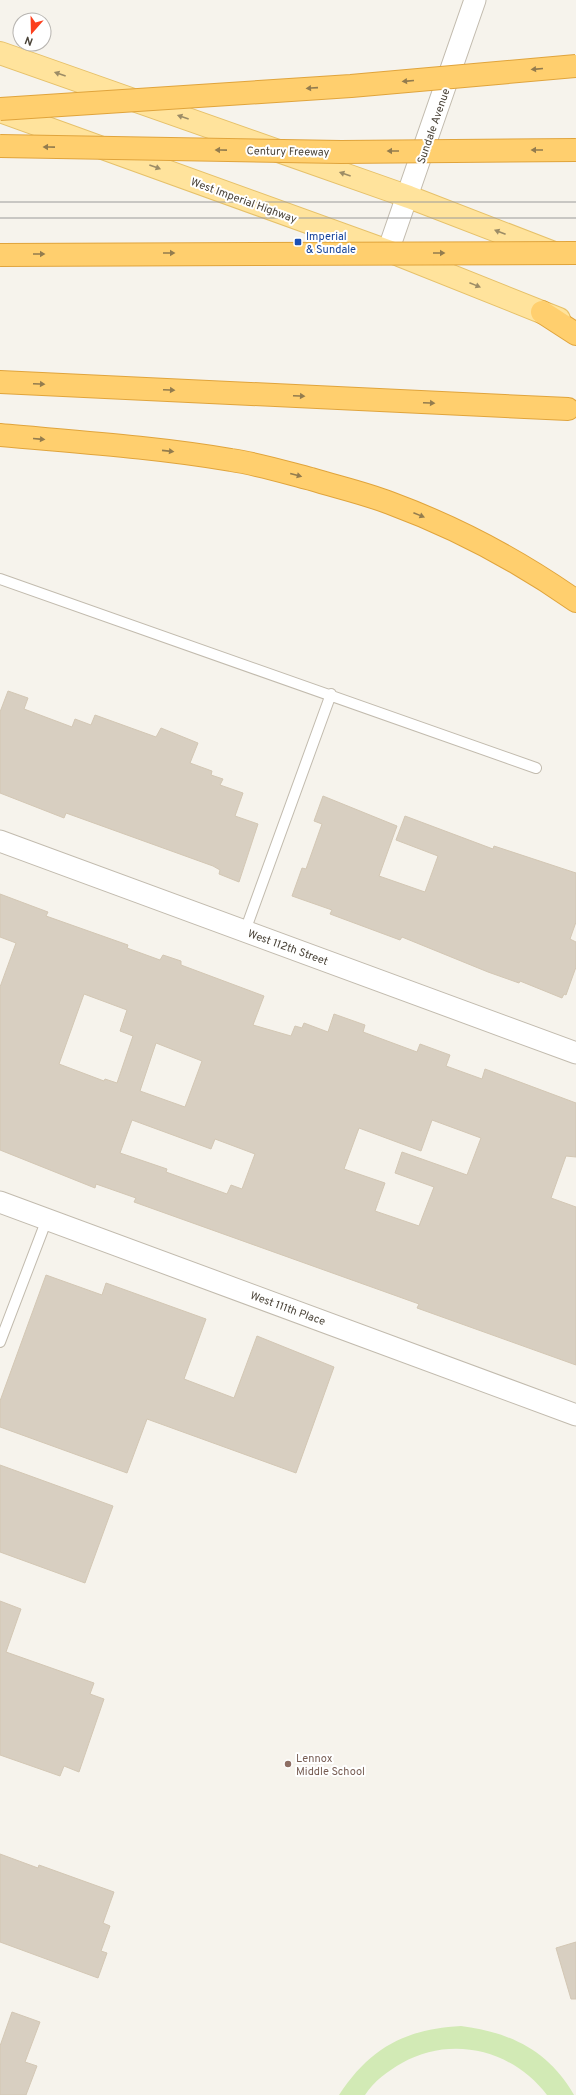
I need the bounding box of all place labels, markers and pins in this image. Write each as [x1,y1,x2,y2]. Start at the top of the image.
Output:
place label: Imperial & Sundale [306,230,356,257]
marker: Imperial & Sundale [293,237,303,247]
place label: Lennox Middle School [296,1752,365,1779]
marker: Lennox Middle School [283,1759,293,1769]

